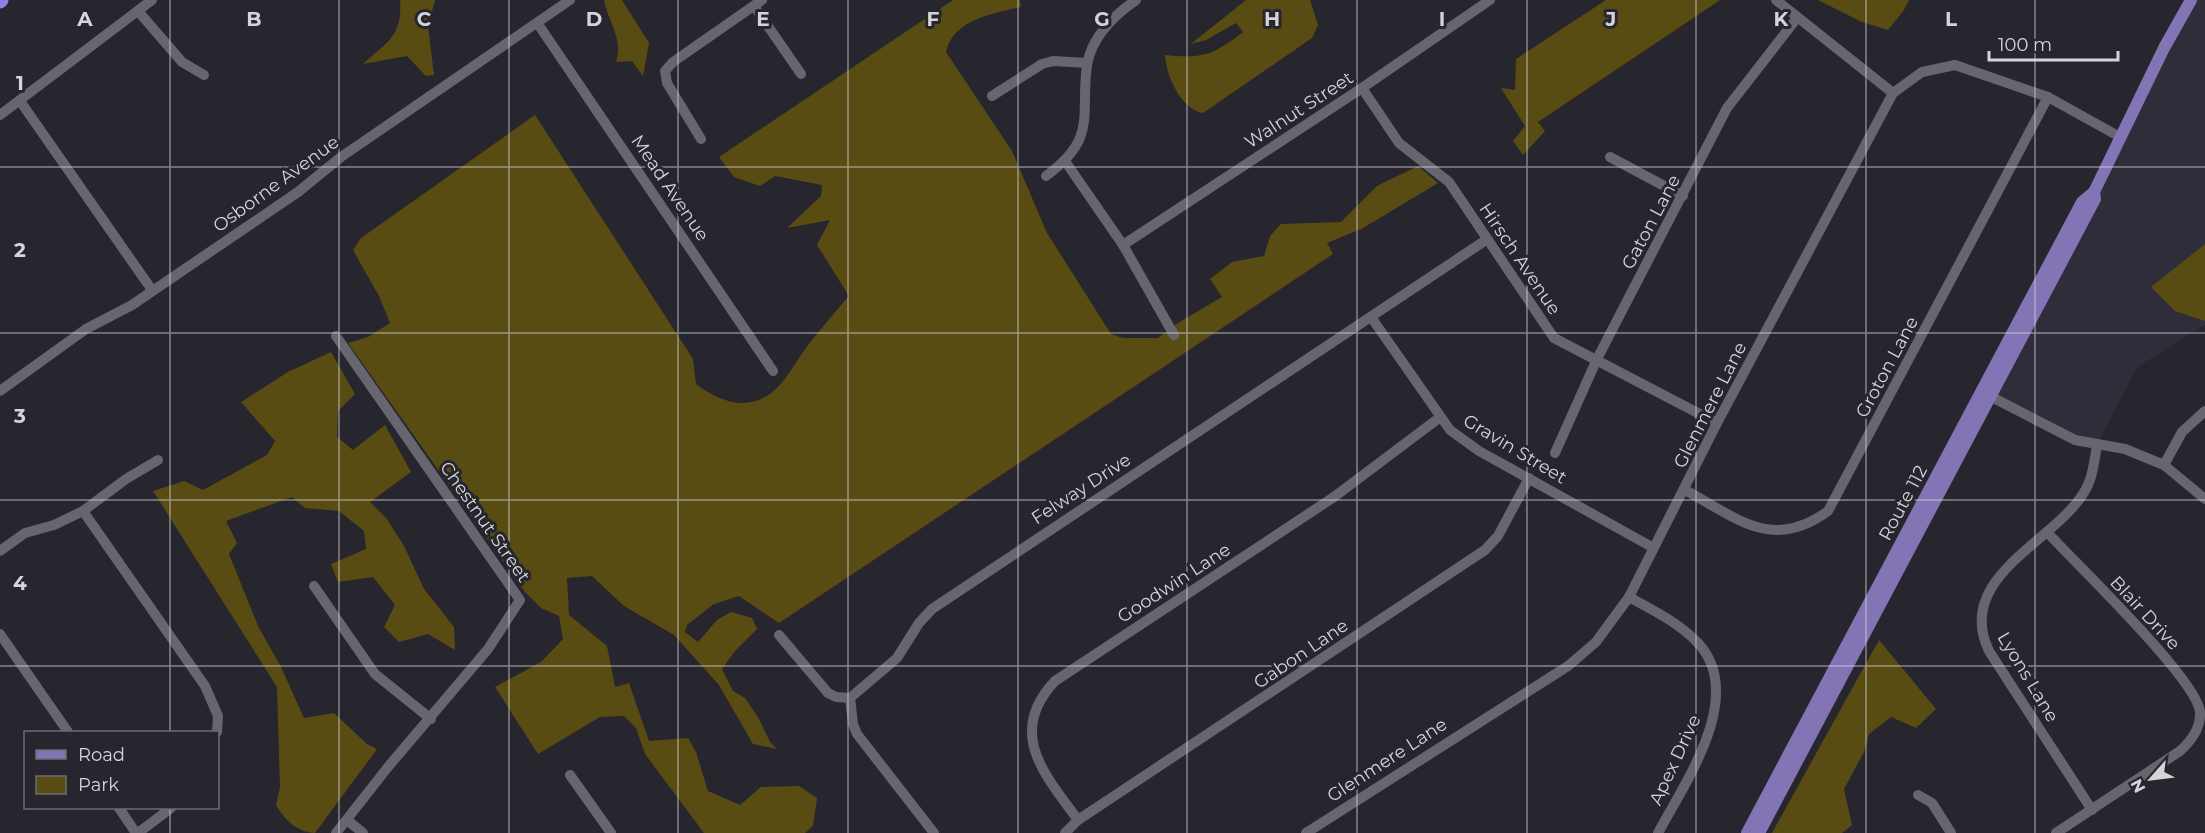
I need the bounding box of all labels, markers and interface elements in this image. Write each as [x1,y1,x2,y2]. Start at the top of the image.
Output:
text: A [76,7,93,31]
text: B [246,7,262,31]
text: C [417,7,432,31]
text: D [586,7,602,31]
text: E [756,7,770,31]
text: F [927,7,940,31]
text: G [1094,7,1110,31]
text: H [1264,7,1280,31]
text: I [1439,7,1445,31]
text: J [1605,7,1616,31]
text: K [1774,7,1790,31]
text: L [1945,7,1957,31]
scale bar [1989,24,2118,62]
text: 100 m [1998,34,2052,56]
street label: Walnut Street [1241,67,1357,153]
text: 1 [16,71,24,95]
street label: Osborne Avenue [209,131,343,237]
street label: Mead Avenue [626,131,714,245]
street label: Gaton Lane [1617,171,1685,273]
street label: Hirsch Avenue [1474,199,1566,319]
text: 2 [14,238,26,262]
street label: Groton Lane [1851,312,1923,421]
street label: Glenmere Lane [1669,338,1751,472]
text: 3 [13,404,26,428]
street label: Gravin Street [1459,410,1571,488]
street label: Felway Drive [1027,449,1135,529]
street label: Chestnut Street [435,457,535,587]
street label: Route 112 [1874,462,1932,544]
street label: Goodwin Lane [1113,538,1235,628]
text: 4 [13,571,27,595]
street label: Blair Drive [2105,572,2185,655]
street label: Gabon Lane [1250,614,1353,694]
street label: Lyons Lane [1992,628,2064,726]
street label: Apex Drive [1644,711,1706,809]
street label: Glenmere Lane [1323,713,1451,807]
legend [24,731,219,809]
text: Road [78,744,125,766]
north arrow [2121,749,2181,809]
text: Park [78,774,119,796]
text: N [2127,776,2150,796]

